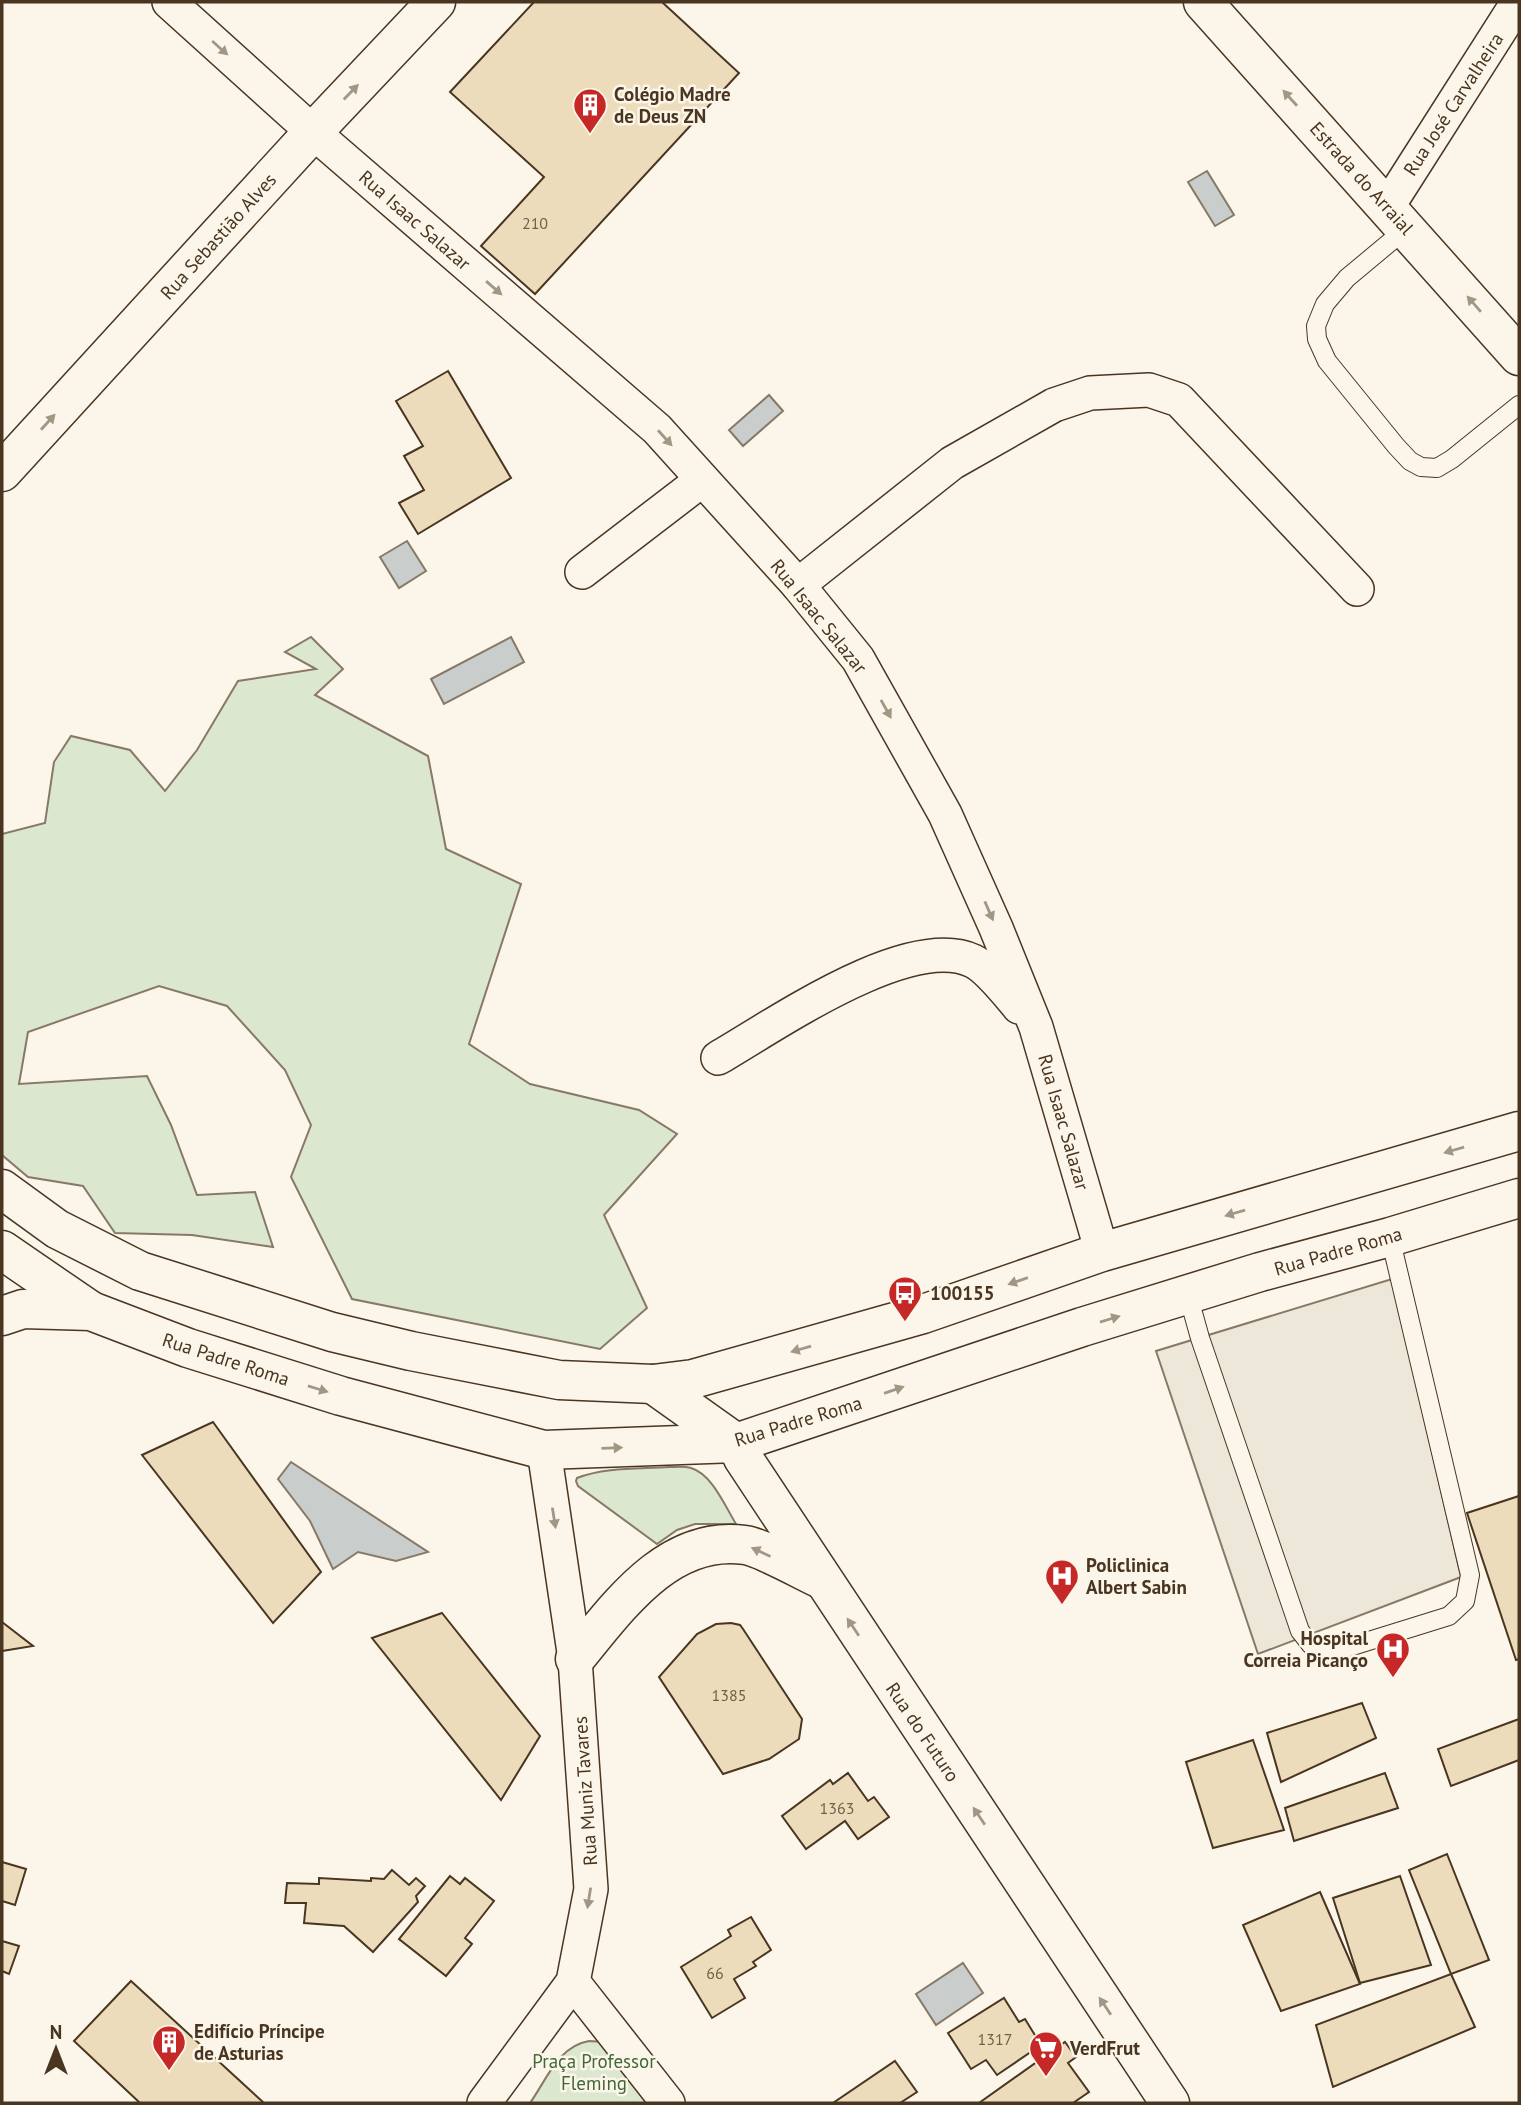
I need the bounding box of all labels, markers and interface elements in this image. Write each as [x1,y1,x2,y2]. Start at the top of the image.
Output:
street label: Rua José Carvalheira [1398,28,1508,180]
one-way arrow [211,39,228,55]
place label: Colégio Madre de Deus ZN [614,82,731,128]
one-way arrow [342,84,358,101]
building icon: Colégio Madre de Deus ZN [571,86,609,135]
one-way arrow [1282,89,1298,107]
street label: Estrada do Arraial [1305,117,1419,240]
street label: Rua Isaac Salazar [354,165,476,275]
street label: Rua Sebastião Alves [155,168,281,304]
house number: 210 [522,213,548,233]
one-way arrow [486,280,503,295]
one-way arrow [1466,295,1482,313]
one-way arrow [40,413,56,431]
one-way arrow [657,429,673,446]
street label: Rua Isaac Salazar [766,554,873,678]
one-way arrow [880,699,892,718]
one-way arrow [984,901,995,922]
street label: Rua Isaac Salazar [1033,1051,1095,1193]
one-way arrow [1443,1145,1464,1155]
one-way arrow [1224,1209,1245,1219]
street label: Rua Padre Roma [1271,1221,1405,1281]
bus stop icon: 100155 [886,1274,924,1323]
one-way arrow [1007,1276,1028,1287]
place label: 100155 [930,1281,995,1305]
one-way arrow [1100,1313,1121,1323]
street label: Rua Padre Roma [159,1327,293,1391]
one-way arrow [790,1344,811,1354]
one-way arrow [307,1384,328,1394]
one-way arrow [883,1384,904,1395]
street label: Rua Padre Roma [731,1390,865,1452]
one-way arrow [601,1443,623,1454]
one-way arrow [549,1507,560,1529]
one-way arrow [751,1546,771,1557]
place label: Policlinica Albert Sabin [1086,1553,1187,1599]
hospital icon: Policlinica Albert Sabin [1043,1557,1081,1606]
one-way arrow [847,1617,860,1637]
place label: Hospital Correia Picanço [1243,1626,1368,1672]
hospital icon: Hospital Correia Picanço [1374,1630,1412,1679]
street label: Rua do Futuro [881,1678,965,1786]
house number: 1385 [712,1685,746,1705]
street label: Rua Muniz Tavares [568,1716,602,1866]
house number: 1363 [820,1798,854,1818]
one-way arrow [973,1806,986,1826]
one-way arrow [583,1887,594,1909]
house number: 66 [706,1963,724,1983]
one-way arrow [1099,1996,1112,2015]
north arrow [21,2014,91,2084]
place label: Edifício Príncipe de Asturias [194,2019,325,2065]
text: N [50,2020,62,2044]
building icon: Edifício Príncipe de Asturias [150,2023,188,2072]
house number: 1317 [978,2029,1012,2049]
supermarket icon: VerdFrut [1027,2029,1065,2078]
place label: VerdFrut [1069,2036,1140,2060]
park label: Praça Professor Fleming [532,2049,656,2095]

